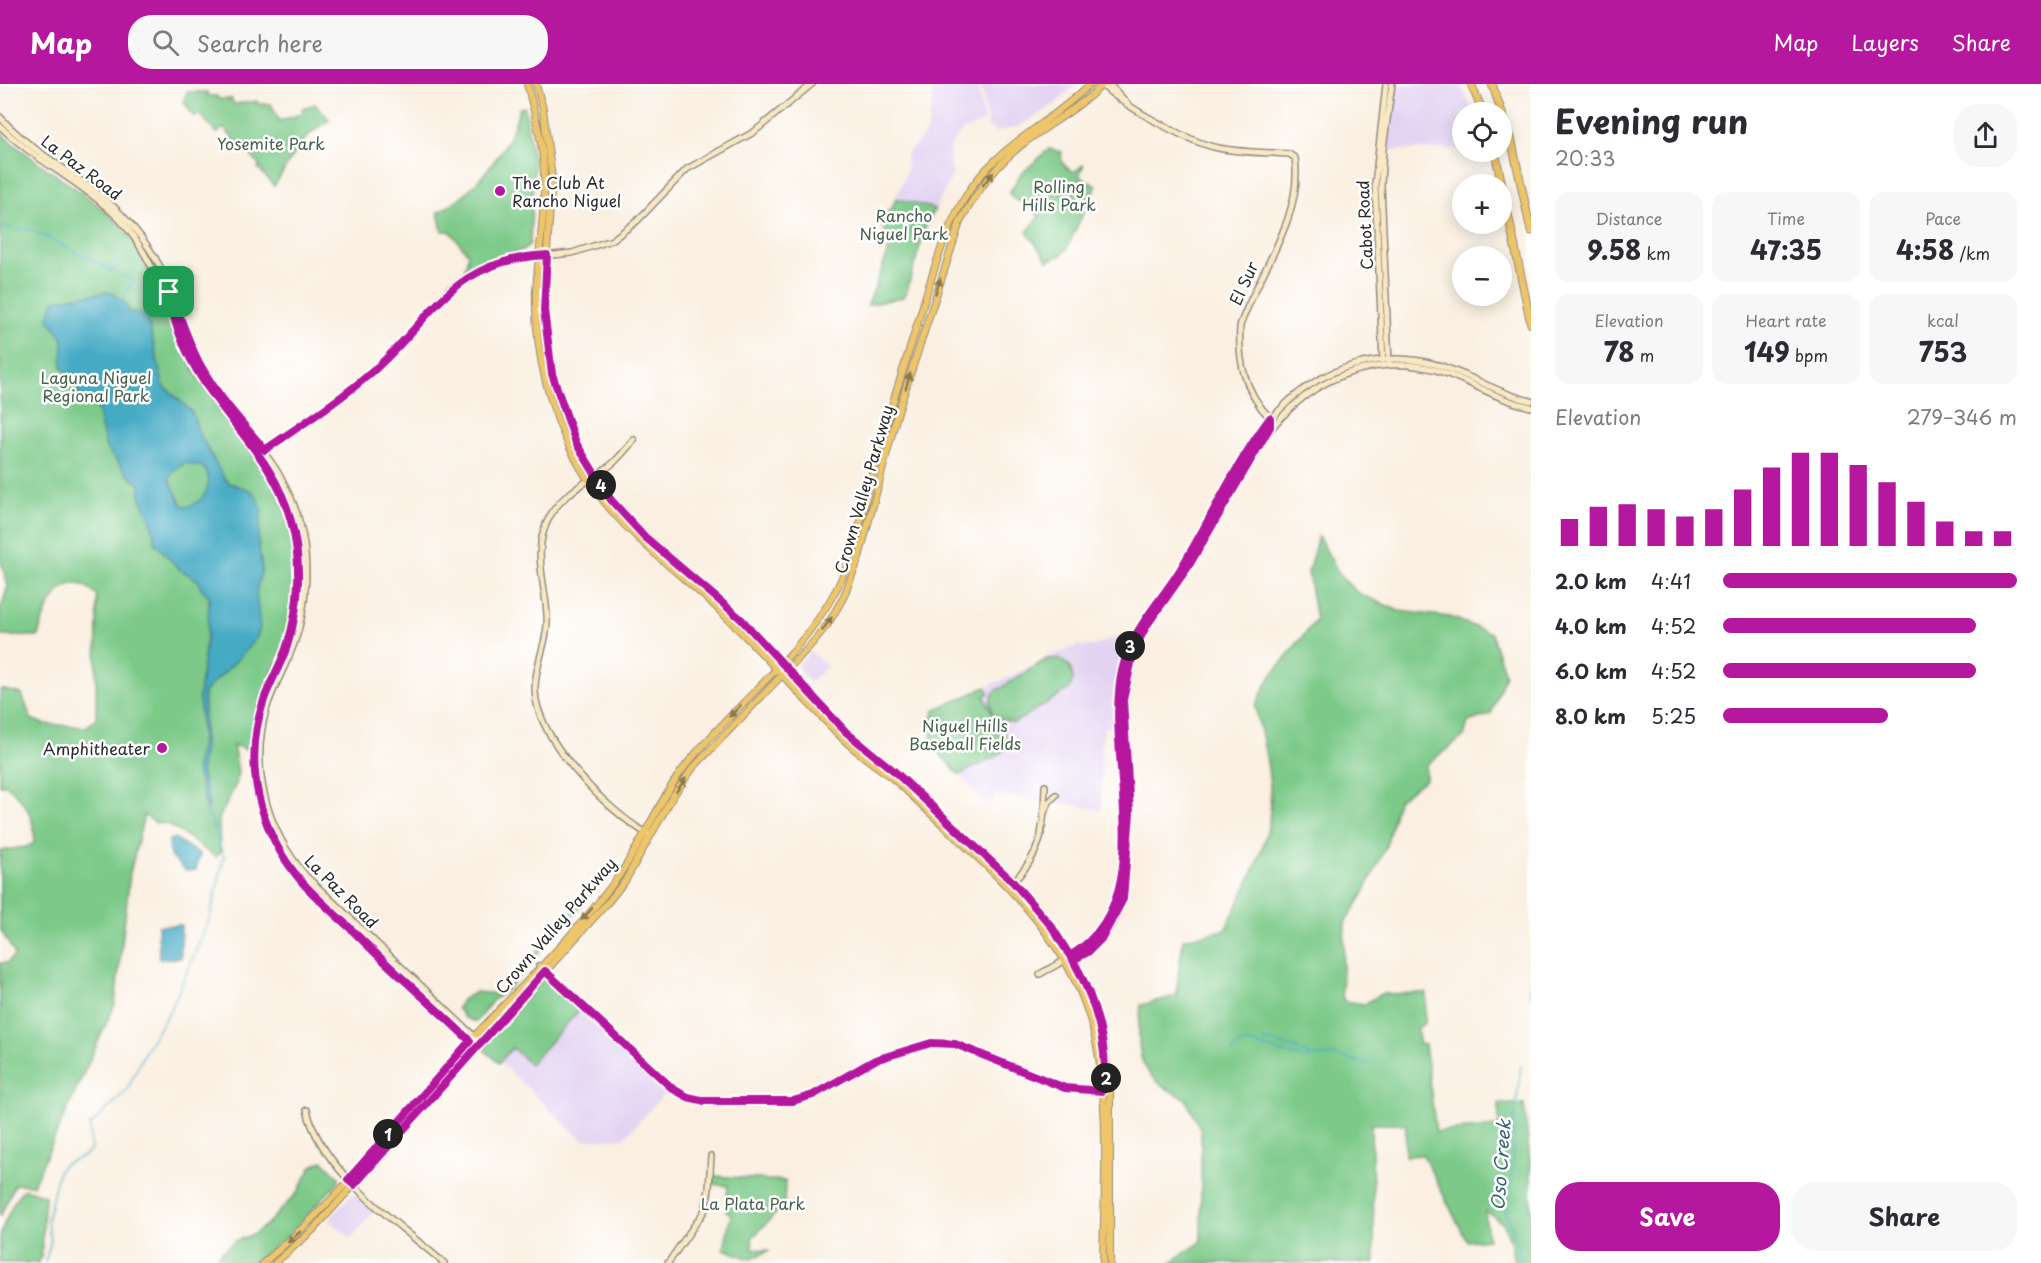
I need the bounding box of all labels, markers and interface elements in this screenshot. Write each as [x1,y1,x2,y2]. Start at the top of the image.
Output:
search box [128,15,548,69]
text: Map [30,21,92,64]
icon: search [149,26,182,59]
text: Search here [197,26,323,59]
text: Map [1774,26,1818,58]
text: Layers [1851,26,1919,58]
text: Share [1952,26,2011,58]
text: Evening run [1555,95,1748,145]
map controls [1452,102,1512,306]
button: locate [1452,102,1512,162]
button: share [1954,104,2017,167]
street label: La Paz Road [37,129,127,205]
park label: Yosemite Park [217,131,325,155]
text: 20:33 [1555,143,1616,173]
place label: The Club At Rancho Niguel [512,170,621,212]
one-way arrow [982,171,995,187]
park label: Rolling Hills Park [1022,174,1096,216]
button: + [1452,174,1512,234]
street label: Cabot Road [1350,180,1378,270]
marker: The Club At Rancho Niguel [493,184,507,198]
park label: Rancho Niguel Park [860,203,949,245]
text: Distance [1595,206,1663,230]
text: Time [1767,206,1805,230]
text: Pace [1925,206,1961,230]
text: 9.58 [1587,230,1641,269]
text: 47:35 [1750,230,1822,269]
text: 4:58 [1896,230,1954,269]
text: km [1641,241,1671,265]
text: /km [1954,241,1990,265]
button: − [1452,246,1512,306]
street label: El Sur [1223,257,1264,309]
pin [143,266,194,317]
icon: arrive [152,275,185,308]
one-way arrow [933,277,943,295]
text: Elevation [1594,308,1664,332]
text: Heart rate [1746,308,1826,332]
text: kcal [1927,308,1959,332]
text: 78 [1604,332,1635,371]
text: 149 [1744,332,1790,371]
text: 753 [1919,332,1967,371]
text: m [1635,343,1654,367]
text: bpm [1790,343,1828,367]
park label: Laguna Niguel Regional Park [41,365,151,407]
one-way arrow [903,372,913,390]
street label: Crown Valley Parkway [827,402,899,576]
text: Elevation [1555,402,1641,432]
text: 279–346 m [1907,402,2017,432]
pin: 4 [586,470,616,500]
text: 4 [596,473,606,497]
text: 2.0 km [1555,566,1627,596]
text: 4:41 [1651,566,1691,596]
text: 4.0 km [1555,611,1627,641]
text: 4:52 [1651,611,1696,641]
one-way arrow [821,617,833,633]
pin: 3 [1115,631,1145,661]
text: 3 [1125,634,1135,658]
text: 6.0 km [1555,656,1627,686]
text: 4:52 [1651,656,1696,686]
text: 8.0 km [1555,701,1626,731]
text: 5:25 [1651,701,1696,731]
one-way arrow [728,704,742,719]
park label: Niguel Hills Baseball Fields [909,713,1021,755]
place label: Amphitheater [43,736,151,760]
marker: Amphitheater [155,741,169,755]
one-way arrow [675,778,687,794]
street label: La Paz Road [300,849,384,933]
street label: Crown Valley Parkway [489,851,621,999]
one-way arrow [581,906,594,921]
pin: 2 [1091,1063,1121,1093]
text: 2 [1100,1066,1112,1090]
water label: Oso Creek [1483,1117,1517,1212]
pin: 1 [373,1119,403,1149]
text: 1 [384,1122,392,1146]
button: Save [1555,1182,1780,1251]
button: Share [1792,1182,2017,1251]
park label: La Plata Park [701,1191,805,1215]
one-way arrow [286,1231,302,1244]

